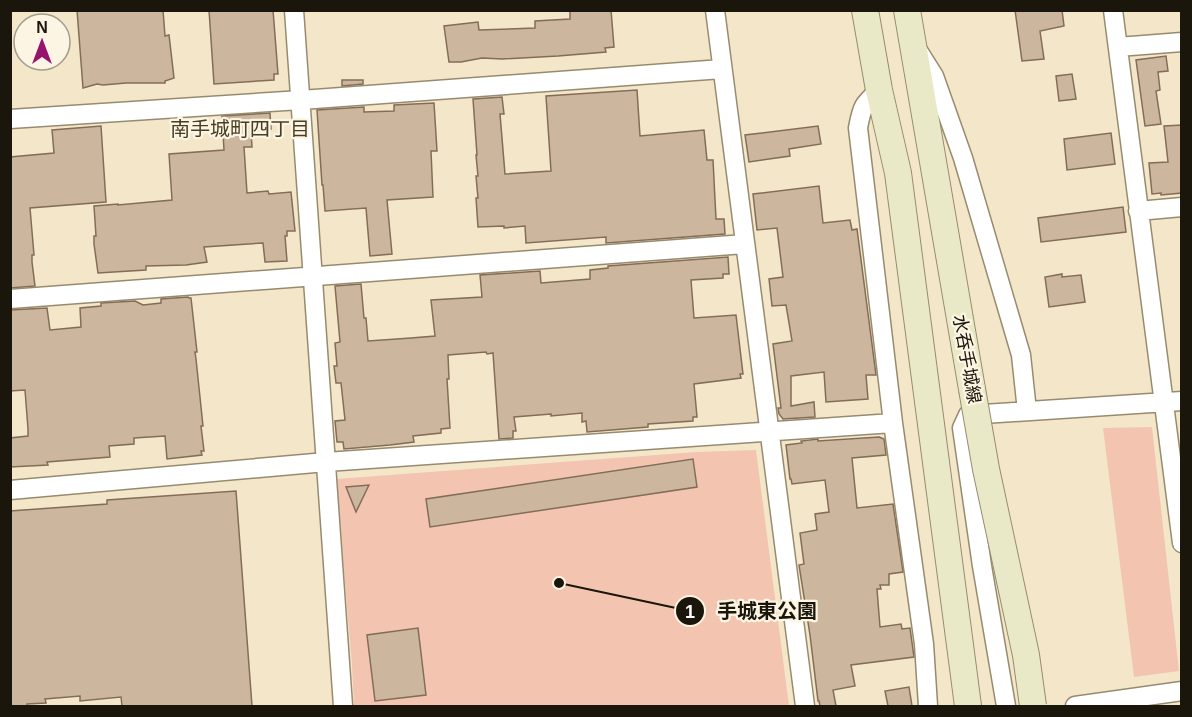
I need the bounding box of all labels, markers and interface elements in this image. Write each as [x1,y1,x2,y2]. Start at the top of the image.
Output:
north arrow [12,12,72,72]
text: N [36,19,48,36]
district label: 南手城町四丁目 [170,118,310,140]
street label: 水呑手城線 [949,313,985,405]
callout: 手城東公園 [675,592,829,630]
text: 手城東公園 [717,600,817,622]
text: 1 [685,602,695,622]

